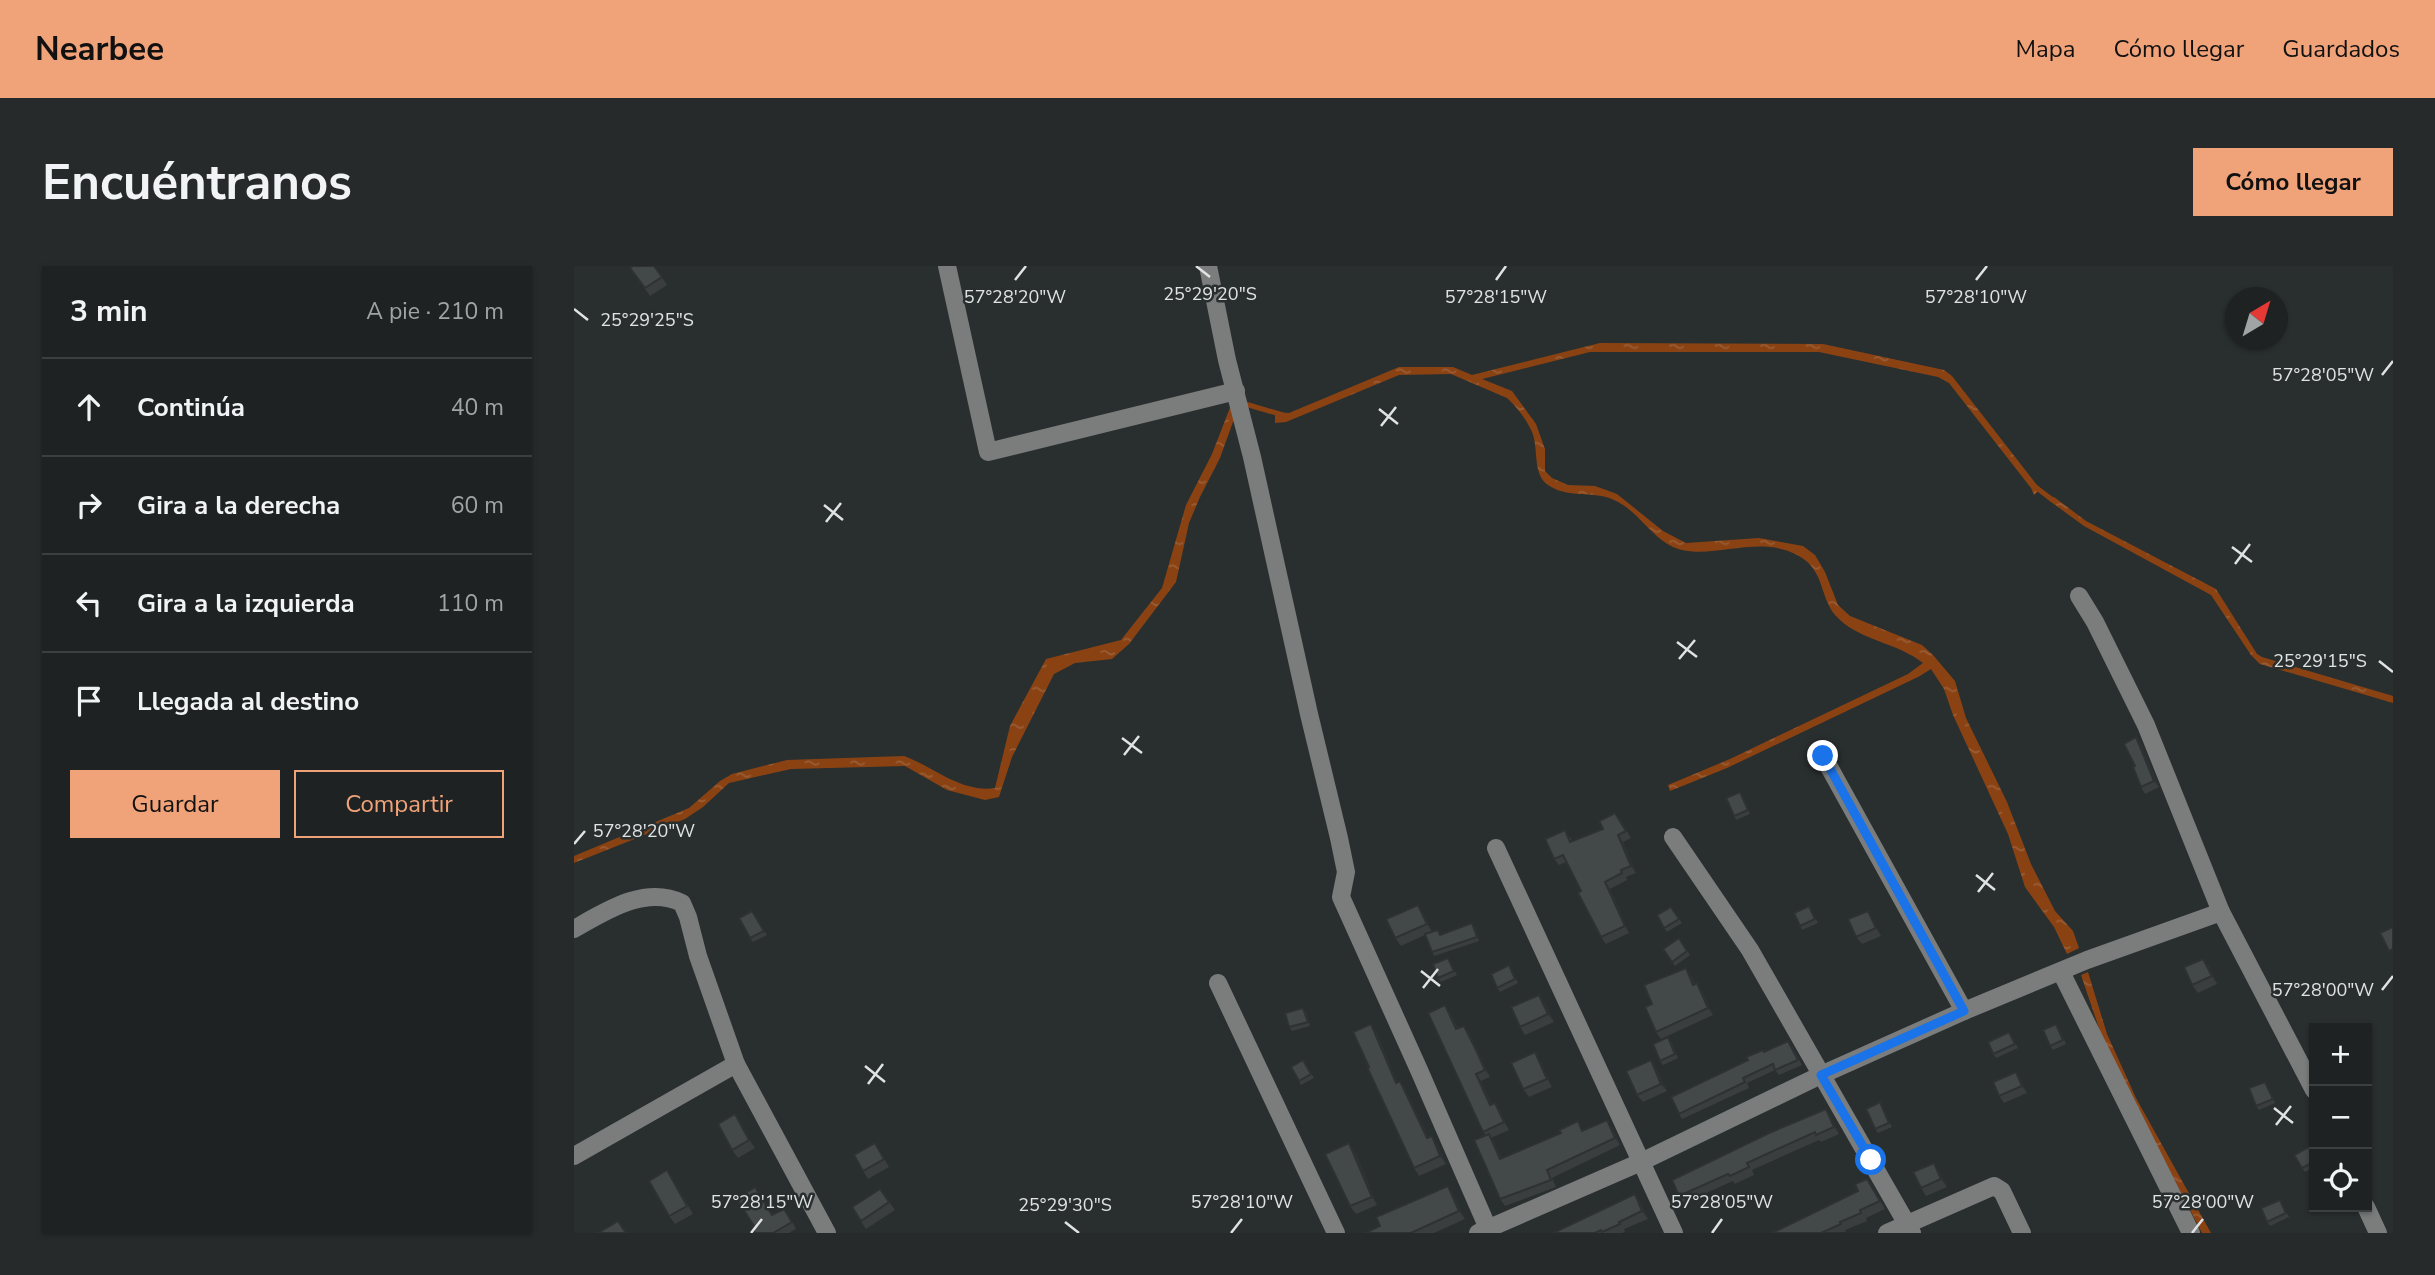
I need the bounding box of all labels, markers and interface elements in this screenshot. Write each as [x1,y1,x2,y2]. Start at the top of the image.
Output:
text: Nearbee [35,27,164,72]
text: Mapa [2015,33,2075,65]
text: Cómo llegar [2113,33,2244,65]
text: Guardados [2282,33,2400,65]
button: Cómo llegar [2193,148,2393,216]
text: Encuéntranos [42,149,352,216]
text: 25°29'20"S [1163,282,1257,306]
text: 57°28'20"W [964,285,1066,309]
text: 57°28'15"W [1445,285,1547,309]
text: 57°28'10"W [1925,285,2027,309]
north arrow [2225,287,2288,350]
text: 3 min [70,291,148,332]
text: A pie · 210 m [366,296,504,327]
text: 25°29'25"S [600,308,694,332]
text: 57°28'05"W [2272,363,2374,387]
icon: ahead [70,388,108,426]
text: Continúa [137,390,245,425]
text: 40 m [451,392,504,423]
icon: right [70,486,108,524]
text: Gira a la derecha [137,488,340,523]
text: 60 m [451,490,504,521]
icon: left [70,584,108,622]
text: Gira a la izquierda [137,586,355,621]
text: 110 m [437,588,504,619]
text: 25°29'15"S [2273,649,2367,673]
icon: arrive [70,682,108,720]
text: Llegada al destino [137,684,359,719]
route end [1807,740,1838,771]
button: Guardar [70,770,280,838]
button: Compartir [294,770,504,838]
text: 57°28'20"W [593,819,695,843]
text: 57°28'00"W [2272,978,2374,1002]
map controls [2309,1023,2372,1212]
button: + [2309,1023,2372,1086]
button: − [2309,1086,2372,1149]
route start [1855,1144,1886,1175]
button: locate [2309,1149,2372,1212]
text: 57°28'15"W [711,1190,813,1214]
text: 57°28'10"W [1191,1190,1293,1214]
text: 57°28'05"W [1671,1190,1773,1214]
text: 57°28'00"W [2152,1190,2254,1214]
text: 25°29'30"S [1018,1193,1112,1217]

